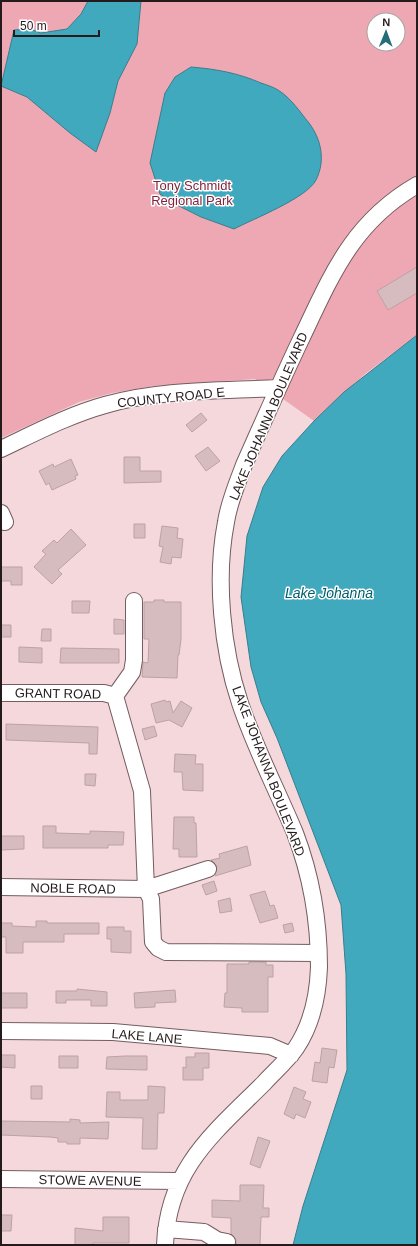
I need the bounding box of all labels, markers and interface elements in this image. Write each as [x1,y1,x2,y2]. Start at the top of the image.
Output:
scale bar [14,12,99,38]
north arrow [366,12,406,52]
text: N [382,16,390,28]
text: 50 m [20,19,47,33]
park label: Tony Schmidt Regional Park [151,178,233,208]
street label: LAKE JOHANNA BOULEVARD [226,330,311,502]
street label: COUNTY ROAD E [117,384,226,411]
water label: Lake Johanna [285,585,373,601]
street label: LAKE JOHANNA BOULEVARD [229,684,308,858]
street label: GRANT ROAD [15,685,101,702]
street label: NOBLE ROAD [30,880,116,897]
street label: LAKE LANE [111,1026,183,1047]
street label: STOWE AVENUE [38,1172,142,1189]

